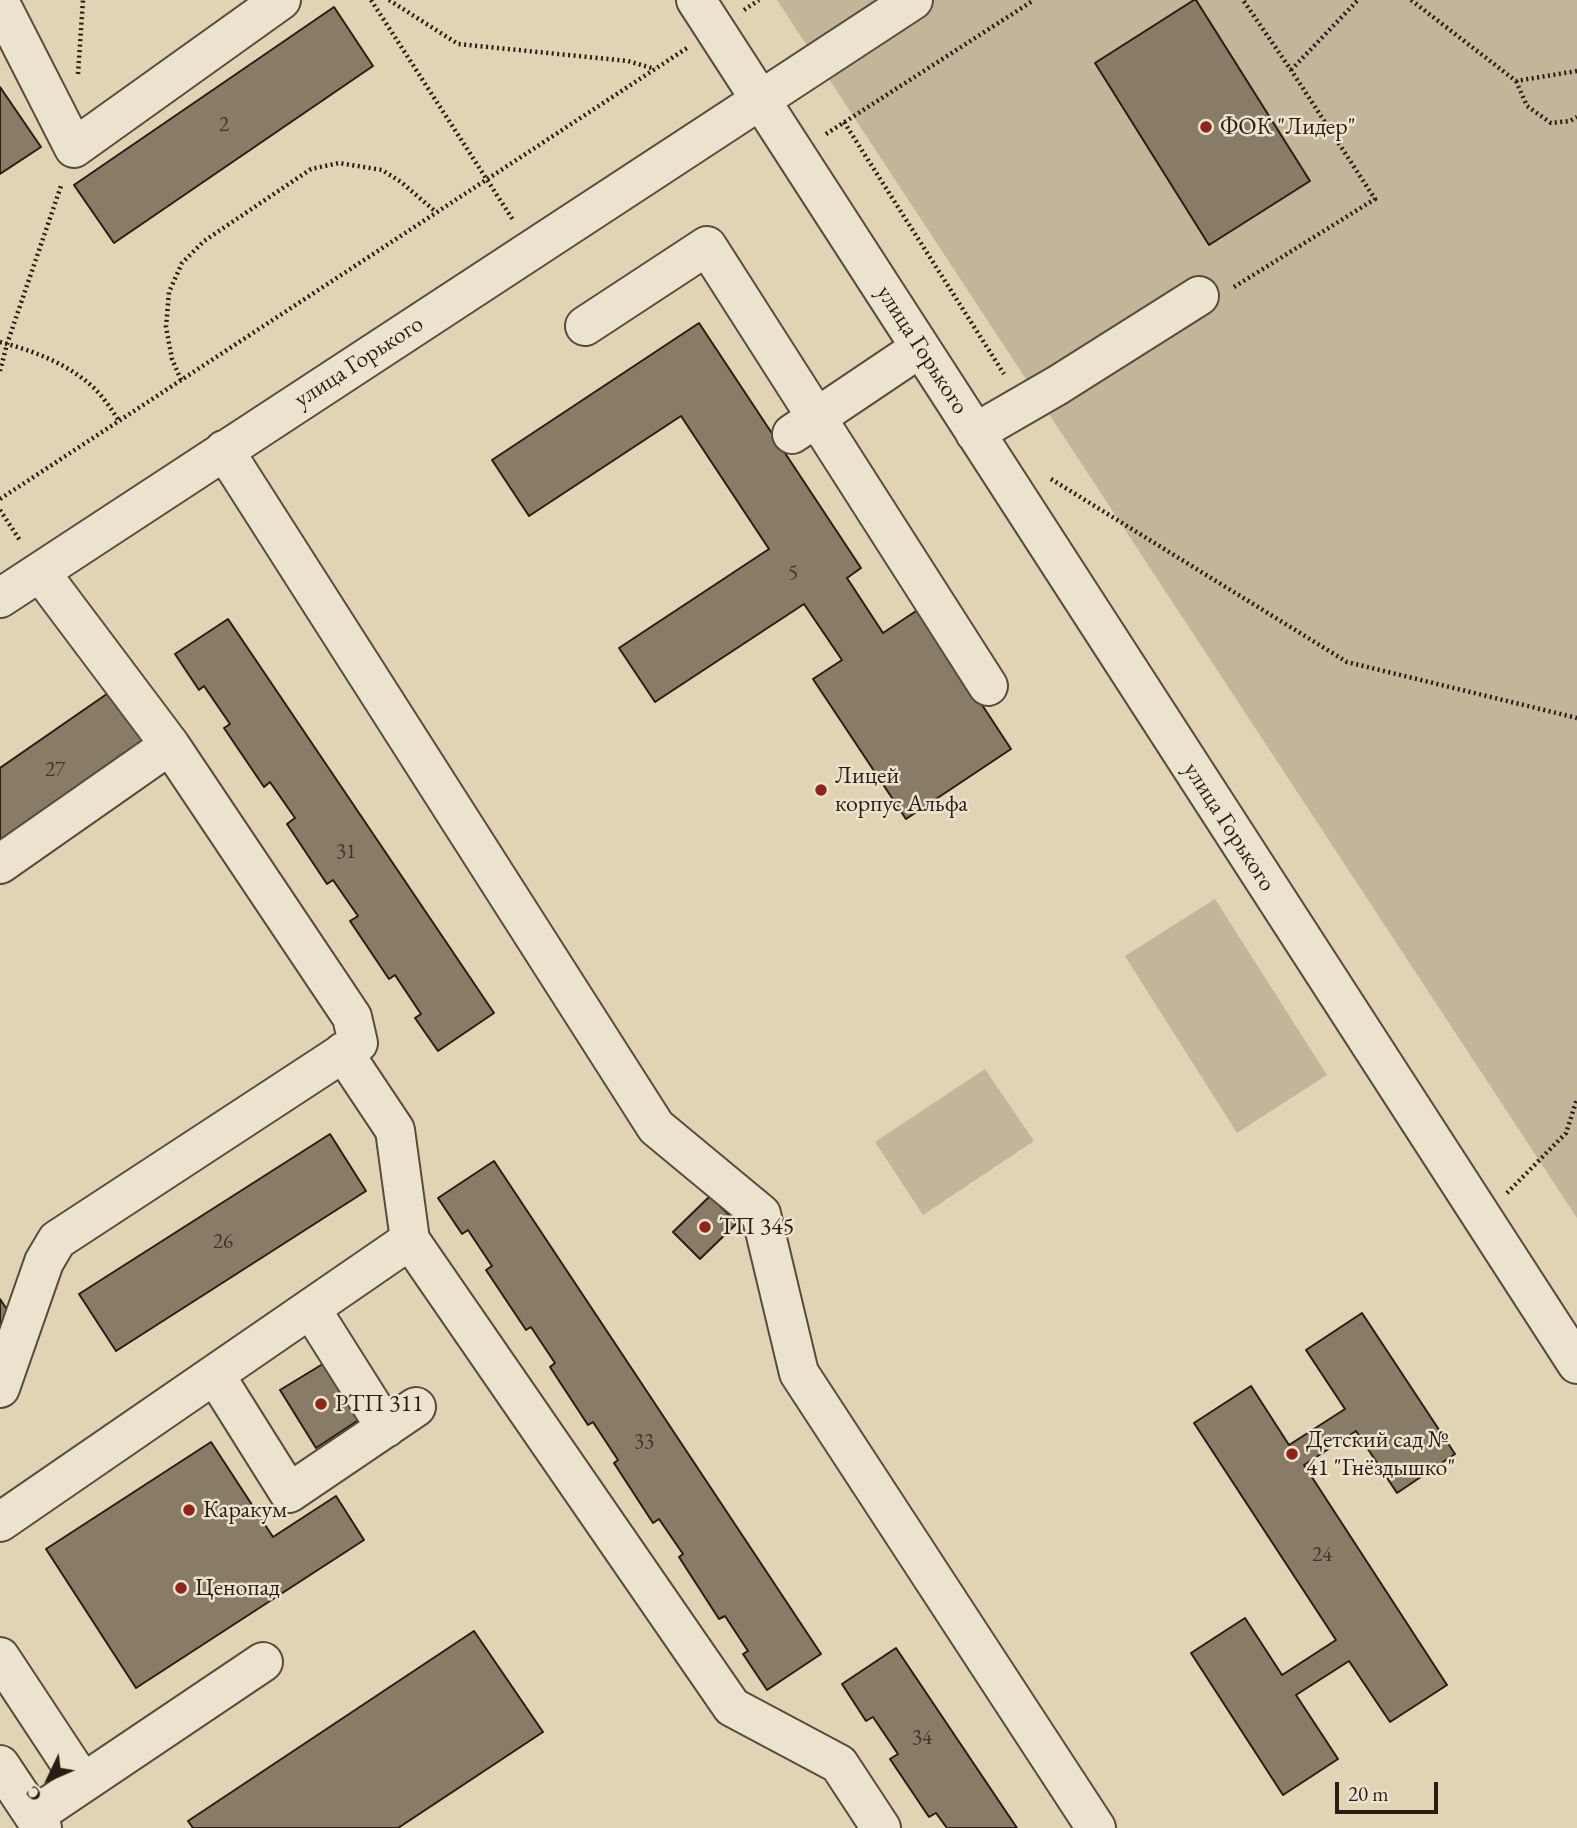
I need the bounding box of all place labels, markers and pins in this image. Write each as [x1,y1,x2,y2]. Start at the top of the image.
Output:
place label: ФОК "Лидер" [1220,113,1356,141]
marker: ФОК "Лидер" [1198,119,1214,135]
place label: Лицей корпус Альфа [835,762,968,818]
marker: Лицей корпус Альфа [813,782,829,798]
place label: ТП 345 [719,1213,794,1241]
marker: ТП 345 [697,1219,713,1235]
place label: РТП 311 [335,1390,424,1418]
marker: РТП 311 [313,1396,329,1412]
place label: Детский сад № 41 "Гнёздышко" [1306,1426,1455,1482]
marker: Детский сад № 41 "Гнёздышко" [1284,1446,1300,1462]
place label: Каракум [203,1496,287,1524]
marker: Каракум [181,1502,197,1518]
place label: Ценопад [195,1574,280,1602]
marker: Ценопад [173,1580,189,1596]

